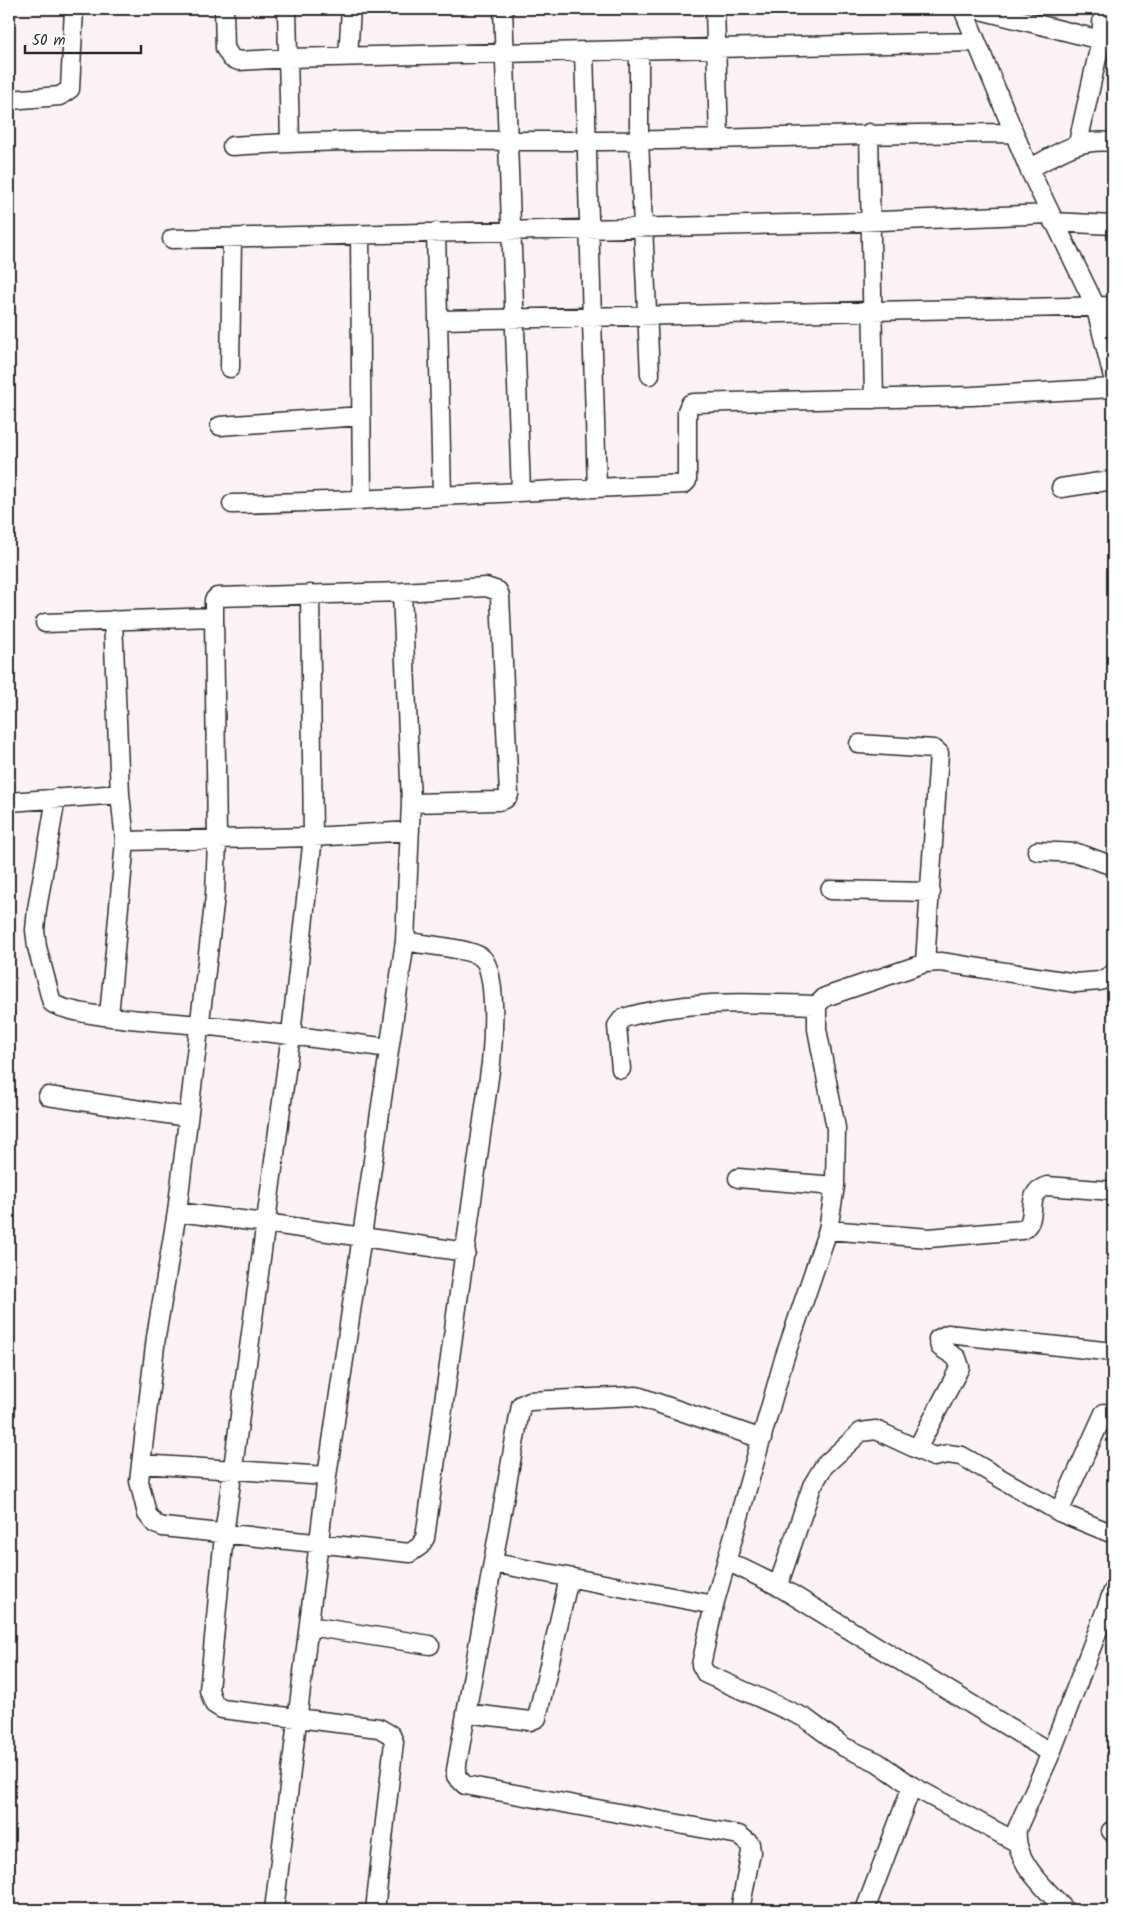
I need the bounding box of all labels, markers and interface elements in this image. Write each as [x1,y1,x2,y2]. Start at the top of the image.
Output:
scale bar [25,22,141,54]
text: 50 m [32,29,66,53]

